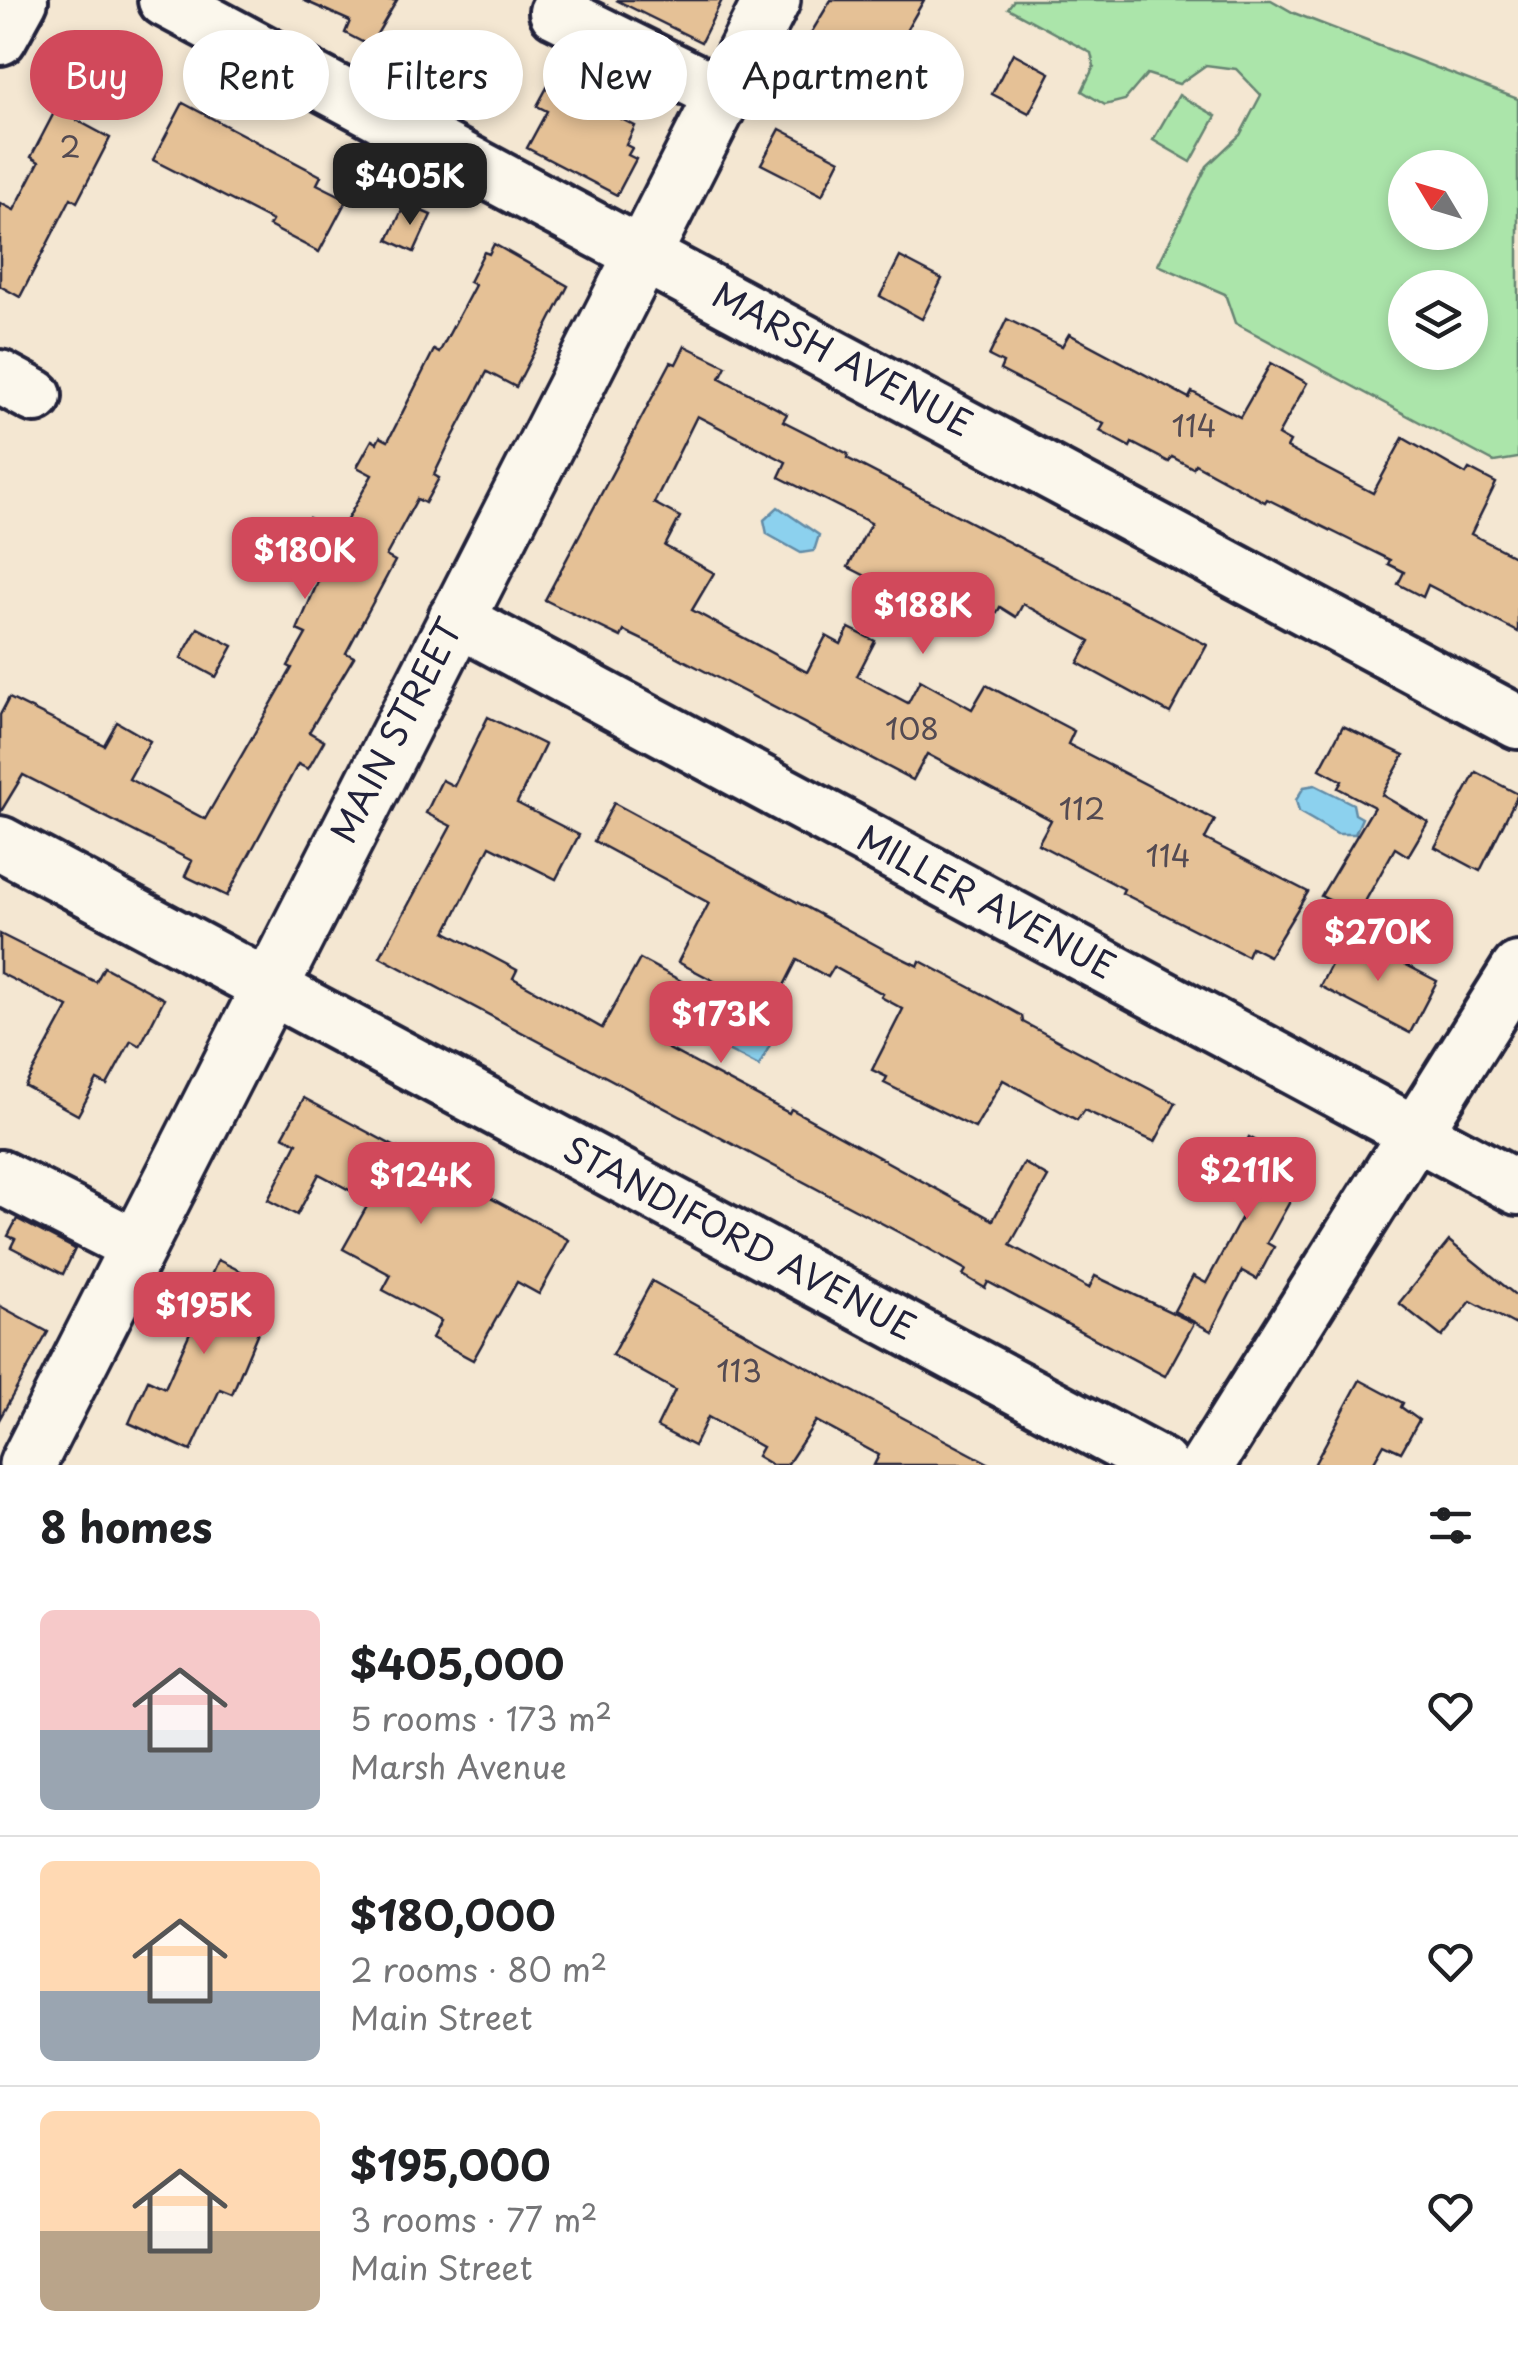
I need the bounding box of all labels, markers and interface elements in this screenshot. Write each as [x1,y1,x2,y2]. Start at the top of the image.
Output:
chip: Buy [30,30,163,120]
chip: Rent [183,30,329,120]
chip: Filters [349,30,523,120]
chip: New [543,30,687,120]
chip: Apartment [707,30,964,120]
house number: 2 [59,123,81,168]
pin: $405K [340,143,480,228]
north arrow [1388,150,1488,250]
map controls [1388,150,1488,370]
text: $405K [355,151,465,199]
street label: MARSH AVENUE [704,267,983,449]
button: layers [1388,270,1488,370]
house number: 114 [1172,402,1216,447]
pin: $180K [235,517,375,602]
text: $180K [254,525,356,573]
pin: $188K [853,572,993,657]
text: $188K [874,580,972,628]
street label: MAIN STREET [315,608,474,851]
house number: 108 [885,705,939,750]
house number: 112 [1059,785,1105,830]
street label: MILLER AVENUE [849,810,1126,991]
house number: 114 [1146,832,1190,877]
pin: $270K [1308,899,1448,984]
text: $270K [1324,907,1432,955]
pin: $173K [651,981,791,1066]
text: $173K [672,989,770,1037]
street label: STANDIFORD AVENUE [555,1121,926,1352]
pin: $211K [1177,1137,1317,1222]
pin: $124K [351,1142,491,1227]
text: $211K [1200,1145,1294,1193]
text: $124K [370,1150,472,1198]
pin: $195K [134,1272,274,1357]
text: $195K [156,1280,252,1328]
house number: 113 [716,1347,762,1392]
text: 8 homes [40,1494,213,1557]
icon: filters [1423,1498,1478,1553]
text: $405,000 [350,1631,565,1694]
icon: home [120,1650,240,1770]
icon: heart [1423,1683,1478,1738]
text: 5 rooms · 173 m² [350,1694,612,1742]
text: Marsh Avenue [350,1742,567,1790]
text: $180,000 [350,1882,556,1945]
icon: home [120,1901,240,2021]
icon: heart [1423,1934,1478,1989]
text: 2 rooms · 80 m² [350,1945,607,1993]
text: Main Street [350,1993,533,2041]
text: $195,000 [350,2132,551,2195]
icon: home [120,2151,240,2271]
icon: heart [1423,2184,1478,2239]
text: 3 rooms · 77 m² [350,2195,598,2243]
text: Main Street [350,2243,533,2291]

